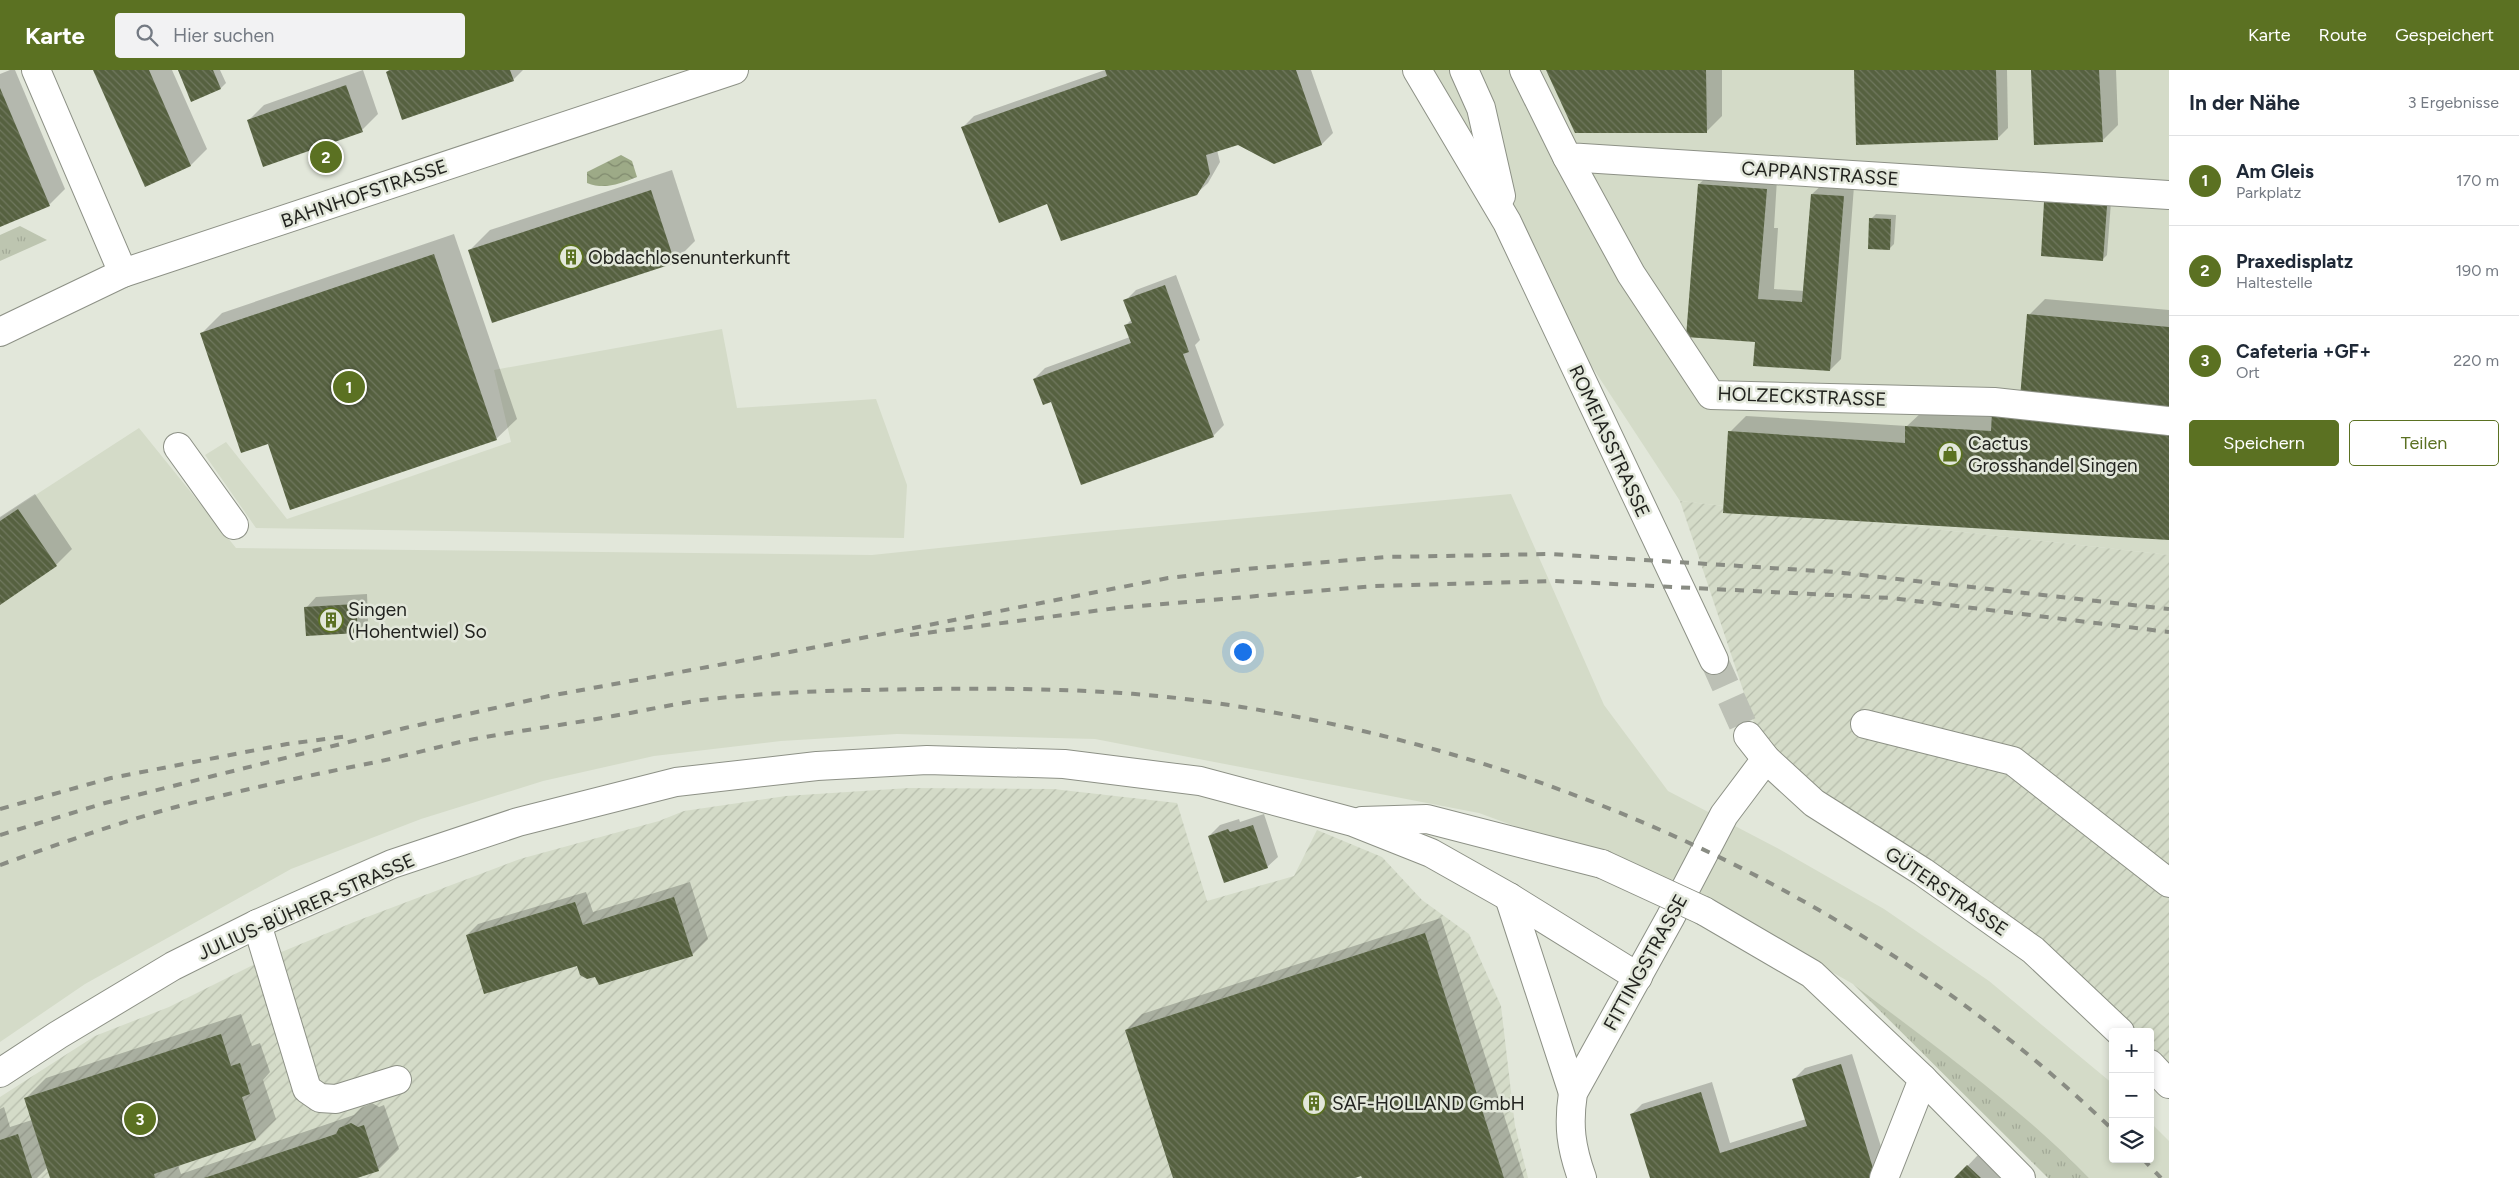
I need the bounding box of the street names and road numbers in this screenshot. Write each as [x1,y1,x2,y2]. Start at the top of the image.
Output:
street label: BAHNHOFSTRASSE [278,154,450,233]
street label: CAPPANSTRASSE [1741,157,1899,190]
street label: ROMEIASSTRASSE [1564,362,1655,521]
street label: HOLZECKSTRASSE [1717,382,1887,411]
street label: GÜTERSTRASSE [1881,842,2012,941]
street label: JULIUS-BÜHRER-STRASSE [194,848,418,965]
street label: FITTINGSTRASSE [1598,890,1692,1034]

